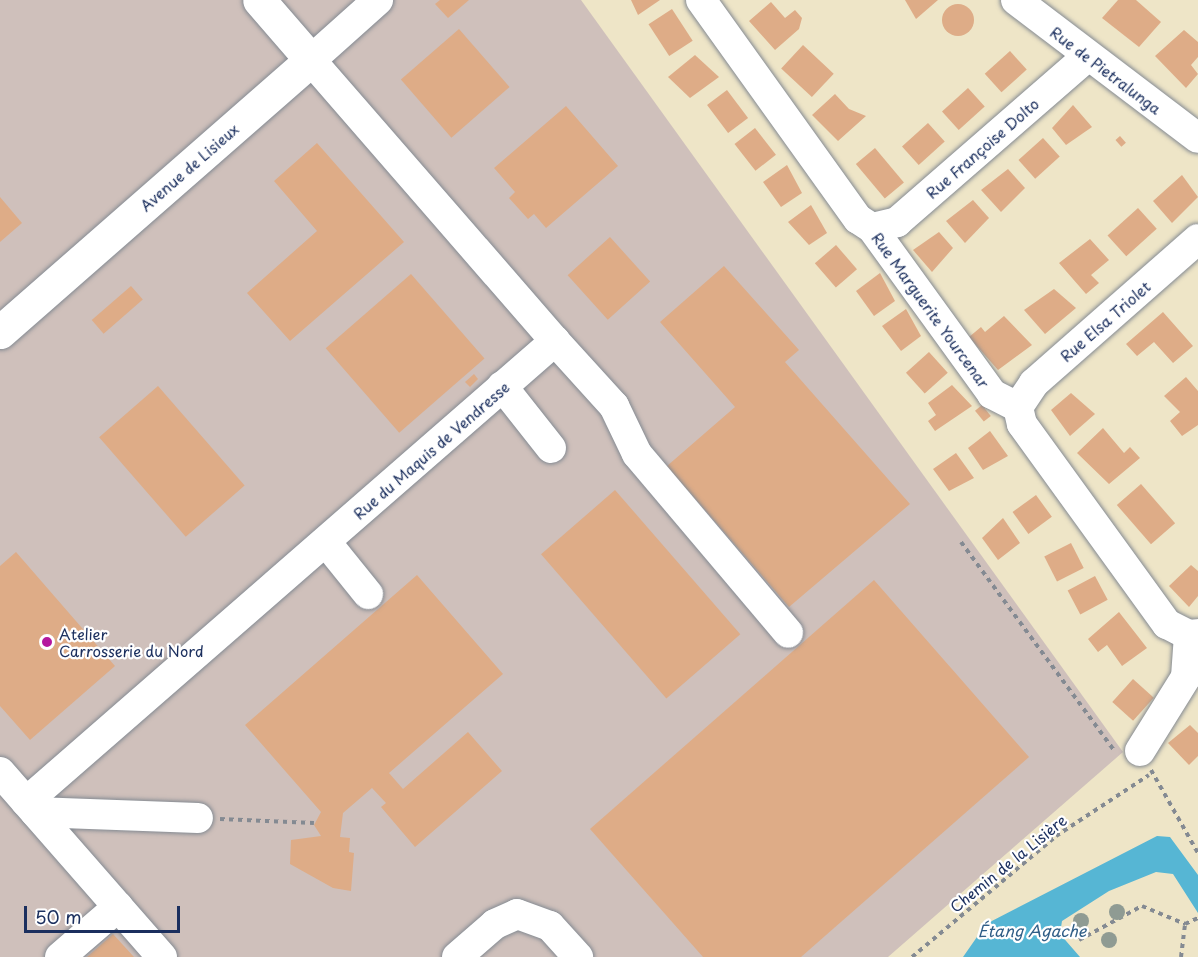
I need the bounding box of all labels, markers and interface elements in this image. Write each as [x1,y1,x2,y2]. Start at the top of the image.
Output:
street label: Rue de Pietralunga [1046,22,1166,118]
street label: Rue Françoise Dolto [921,93,1043,203]
street label: Avenue de Lisieux [136,119,242,215]
street label: Rue Marguerite Yourcenar [868,228,994,392]
street label: Rue Elsa Triolet [1056,277,1154,365]
street label: Rue du Maquis de Vendresse [348,376,514,524]
place label: Atelier Carrosserie du Nord [59,624,205,659]
marker: Atelier Carrosserie du Nord [40,635,54,649]
street label: Chemin de la Lisière [946,810,1070,916]
scale bar [27,894,183,932]
text: 50 m [35,903,82,930]
water label: Étang Agache [978,920,1086,940]

